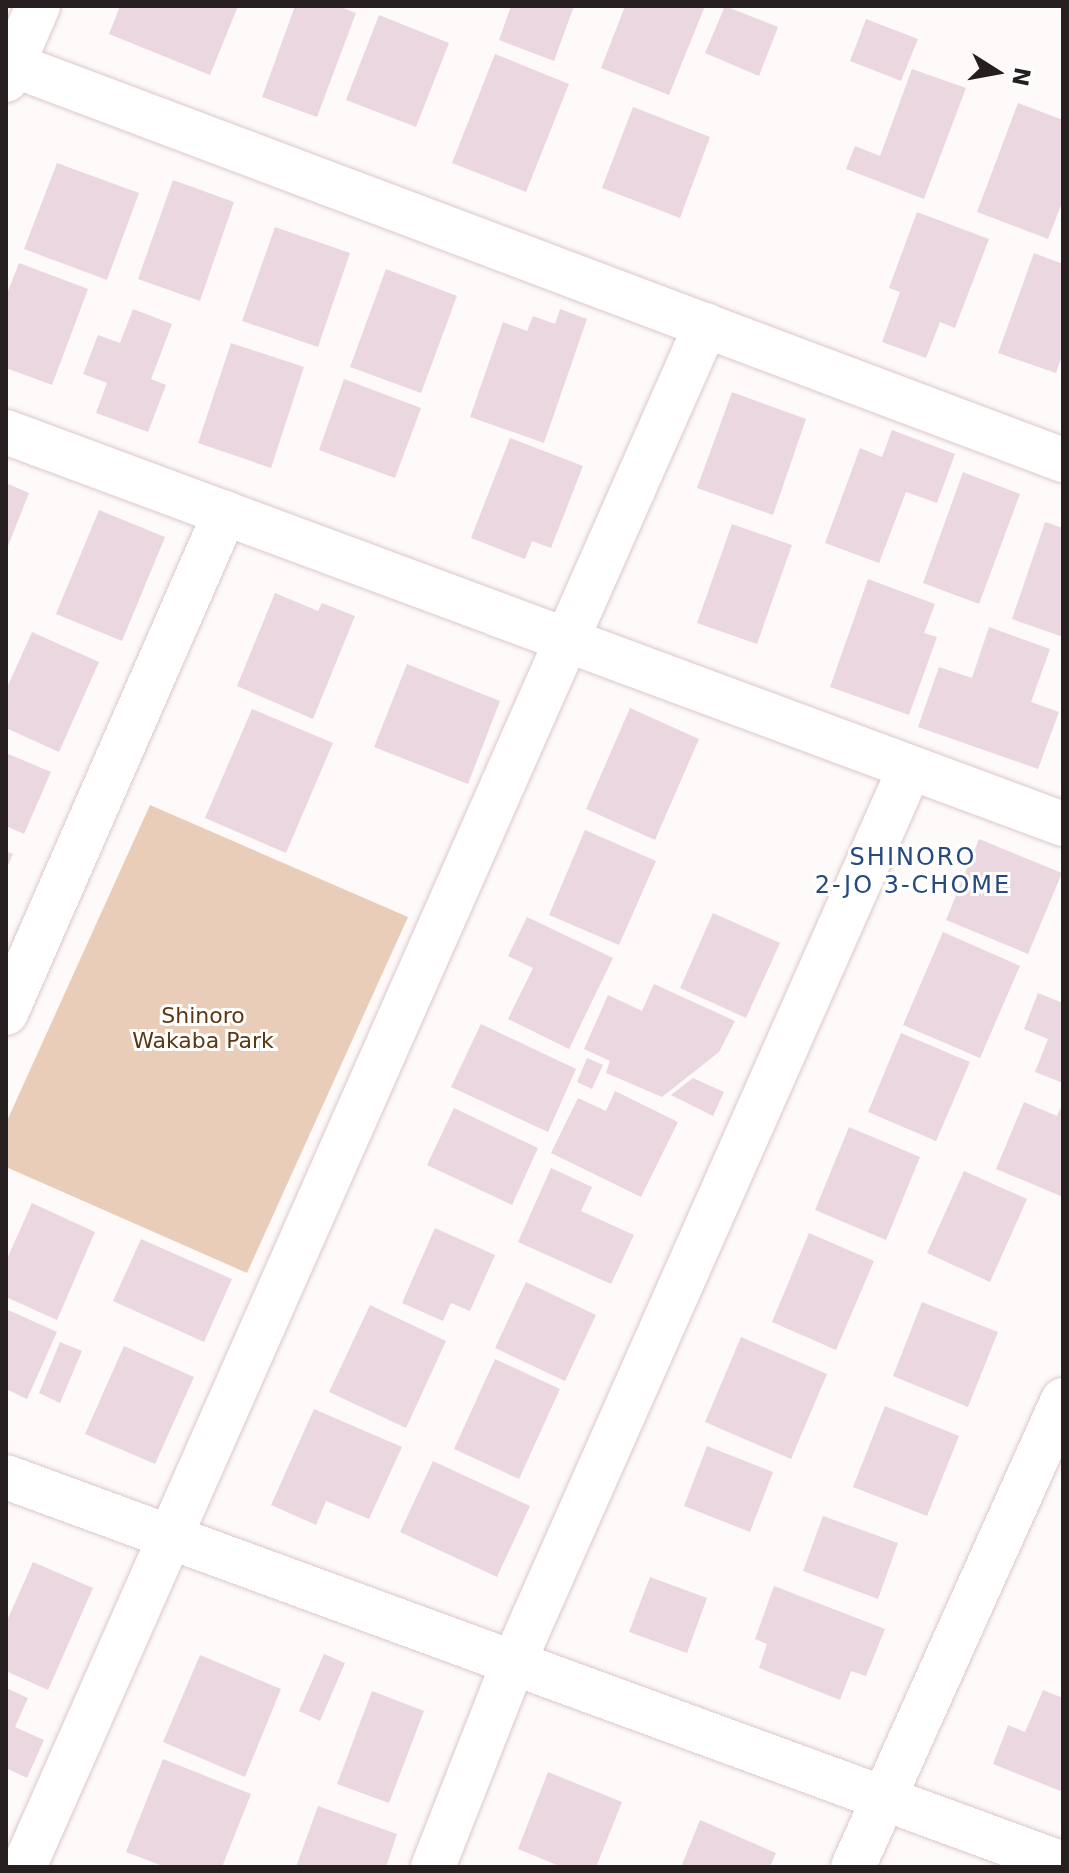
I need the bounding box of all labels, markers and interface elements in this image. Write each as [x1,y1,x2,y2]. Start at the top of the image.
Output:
north arrow [957,32,1037,112]
text: N [1007,65,1035,88]
district label: SHINORO 2-JO 3-CHOME [815,844,1011,900]
park label: Shinoro Wakaba Park [132,1002,274,1054]

